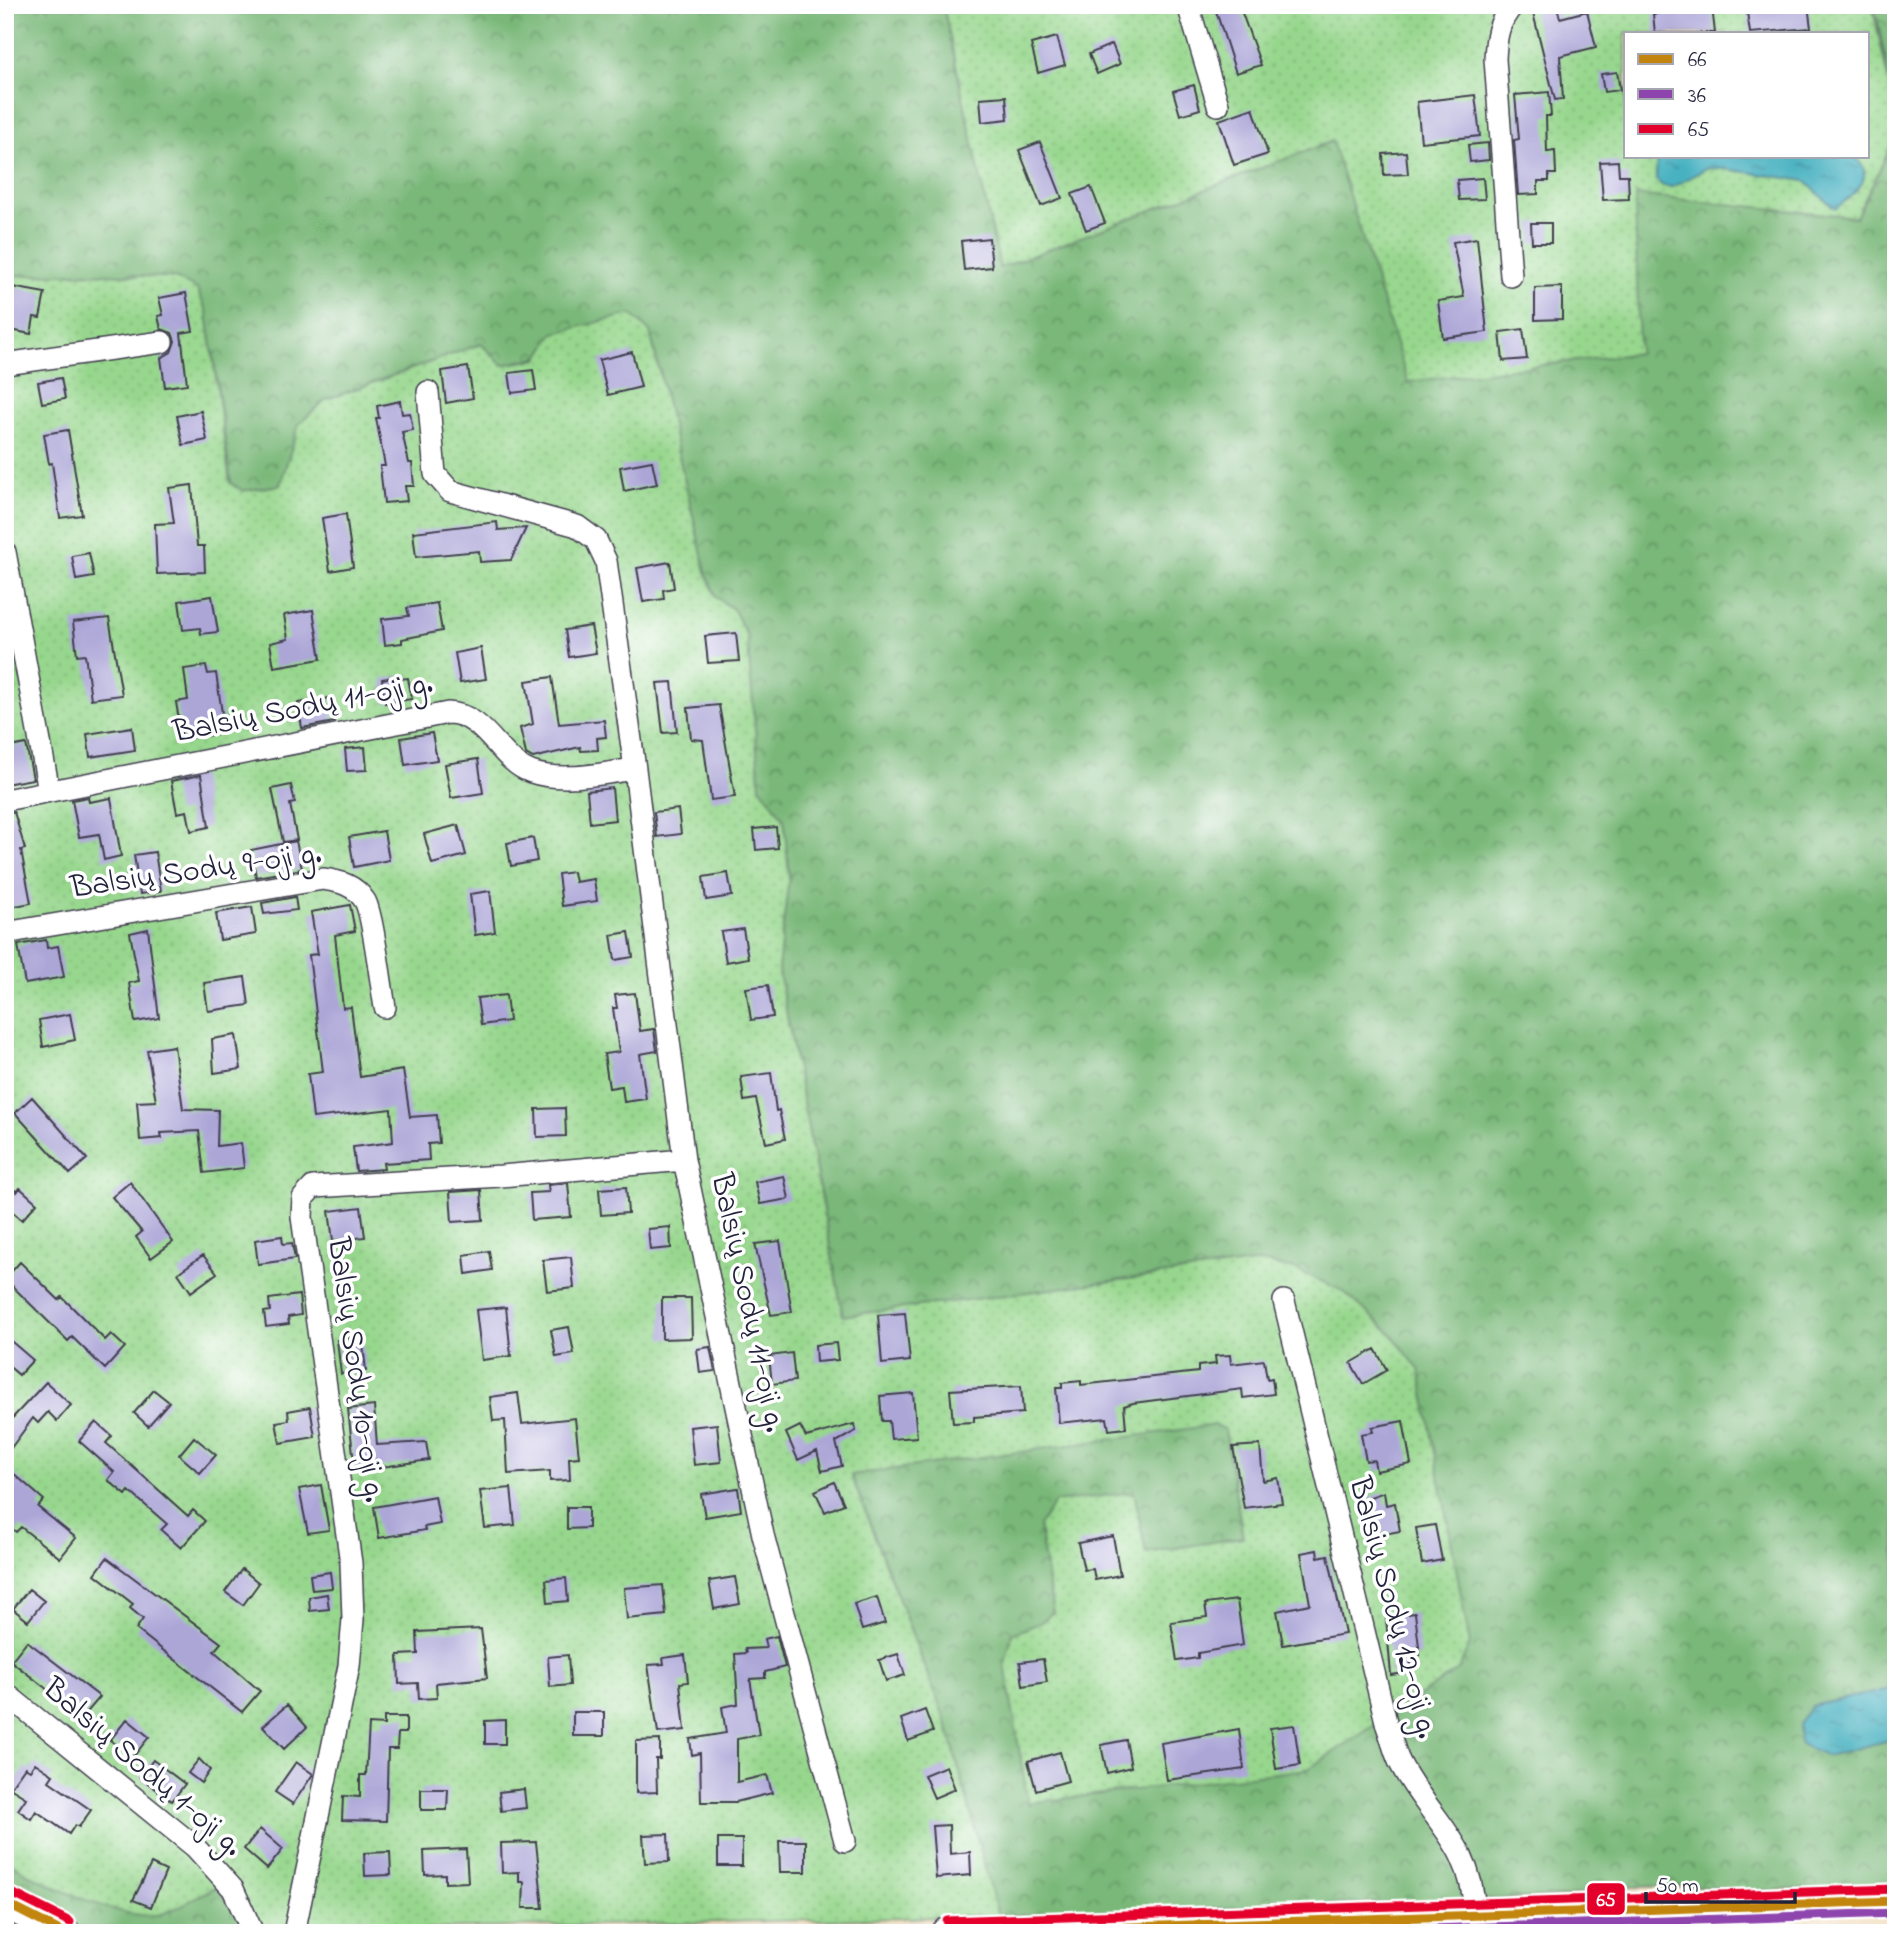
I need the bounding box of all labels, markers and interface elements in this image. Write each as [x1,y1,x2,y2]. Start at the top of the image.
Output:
legend [1624,32,1870,158]
text: 66 [1688,46,1706,76]
text: 36 [1688,82,1706,112]
text: 65 [1688,116,1709,146]
street label: Balsių Sodų 11-oji g. [168,661,437,757]
street label: Balsių Sodų 9-oji g. [67,831,324,913]
street label: Balsių Sodų 11-oji g. [696,1168,797,1437]
street label: Balsių Sodų 10-oji g. [313,1234,397,1505]
street label: Balsių Sodų 12-oji g. [1334,1471,1450,1744]
street label: Balsių Sodų 1-oji g. [30,1667,253,1869]
scale bar [1646,1861,1794,1905]
text: 50 m [1656,1872,1699,1902]
line badge: 65 [1586,1882,1626,1916]
text: 65 [1596,1888,1616,1915]

